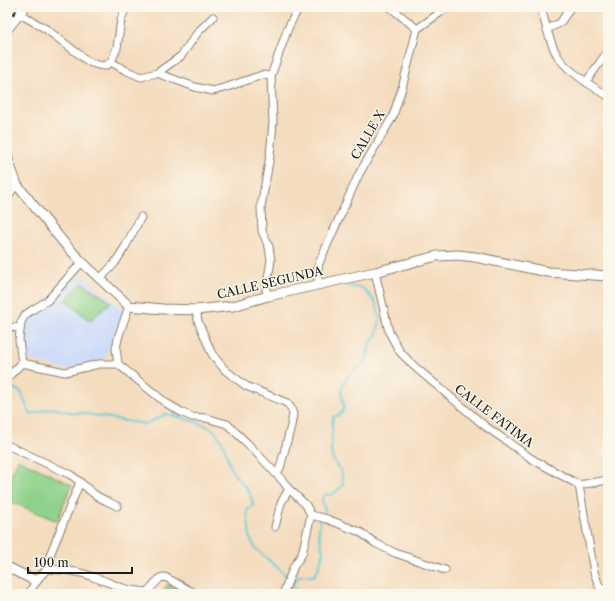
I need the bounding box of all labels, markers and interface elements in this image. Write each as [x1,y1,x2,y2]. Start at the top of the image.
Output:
street label: CALLE X [347,107,388,162]
street label: CALLE SEGUNDA [216,263,325,302]
street label: CALLE FATIMA [452,381,538,451]
scale bar [28,549,132,575]
text: 100 m [34,555,69,570]

